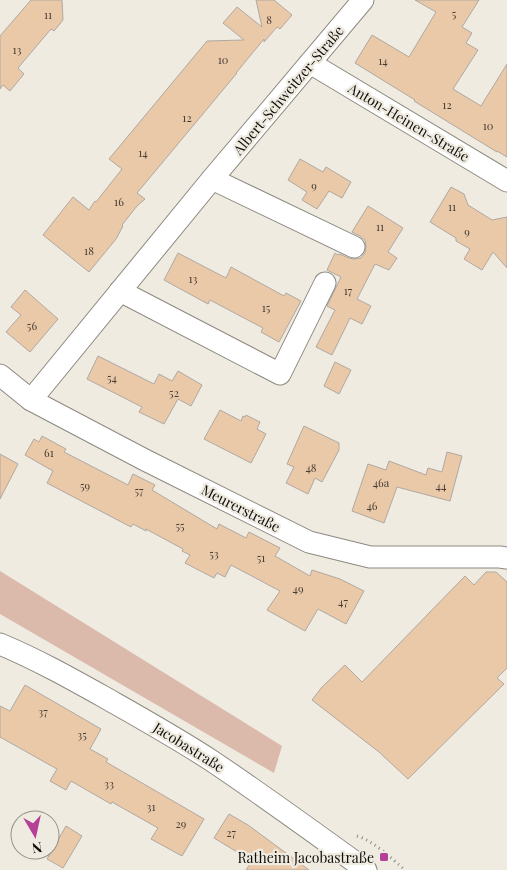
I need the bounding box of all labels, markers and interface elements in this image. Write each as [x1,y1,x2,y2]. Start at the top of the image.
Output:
house number: 5 [452,6,457,21]
house number: 11 [44,7,52,22]
house number: 8 [266,12,272,27]
street label: Albert-Schweitzer-Straße [228,22,348,159]
house number: 13 [13,42,21,57]
house number: 10 [218,52,229,67]
house number: 14 [378,53,388,68]
street label: Anton-Heinen-Straße [344,78,473,166]
house number: 12 [442,97,452,112]
house number: 12 [182,110,192,125]
house number: 10 [483,118,494,133]
house number: 14 [138,145,148,160]
house number: 9 [311,178,317,193]
house number: 16 [114,194,124,209]
house number: 11 [448,199,456,214]
house number: 11 [376,219,384,234]
house number: 9 [464,224,470,239]
house number: 18 [84,243,94,258]
house number: 13 [189,271,197,286]
house number: 17 [344,283,353,298]
house number: 15 [262,300,271,315]
house number: 56 [27,318,37,333]
house number: 54 [107,370,118,385]
house number: 52 [169,385,179,400]
house number: 61 [44,445,54,460]
house number: 48 [305,460,317,475]
house number: 46a [373,475,390,490]
house number: 59 [80,478,90,493]
house number: 44 [436,478,447,493]
street label: Meurerstraße [198,480,284,536]
house number: 57 [134,483,144,498]
house number: 46 [366,498,378,513]
house number: 55 [175,518,185,533]
house number: 53 [209,546,219,561]
house number: 51 [257,550,265,565]
house number: 49 [292,581,304,596]
house number: 47 [338,594,348,609]
house number: 37 [38,704,48,719]
street label: Jacobastraße [149,717,228,776]
house number: 35 [77,727,87,742]
house number: 33 [104,776,114,791]
house number: 31 [146,799,156,814]
north arrow [10,810,60,860]
house number: 29 [176,816,187,831]
house number: 27 [226,825,236,840]
text: N [31,838,44,859]
place label: Ratheim Jacobastraße [237,848,374,867]
marker: Ratheim Jacobastraße [378,851,390,863]

